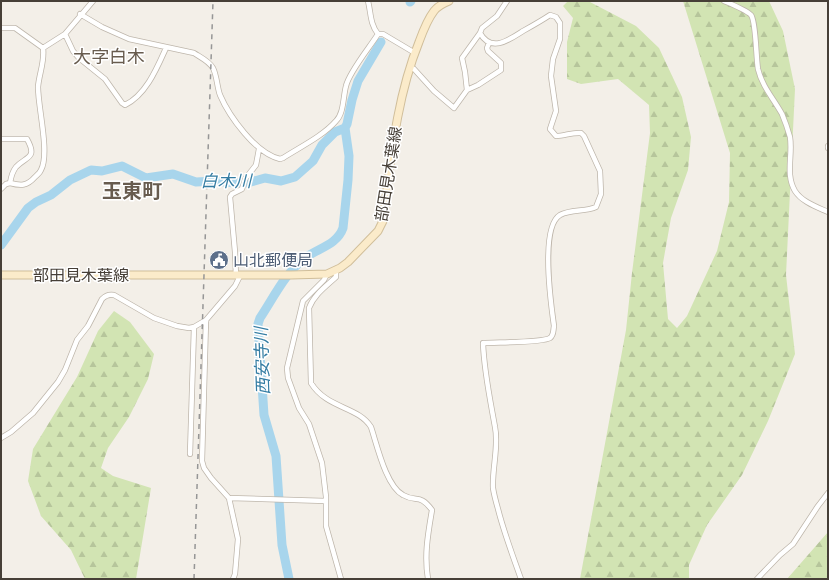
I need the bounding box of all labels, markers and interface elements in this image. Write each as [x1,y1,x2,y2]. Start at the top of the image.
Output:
district label: 大字白木 [73,44,145,70]
street label: 部田見木葉線 [370,125,407,223]
water label: 白木川 [201,169,253,193]
district label: 玉東町 [102,177,162,206]
public building icon: 山北郵便局 [208,249,230,271]
place label: 山北郵便局 [233,249,313,272]
street label: 部田見木葉線 [33,264,129,287]
water label: 西安寺川 [249,325,275,395]

